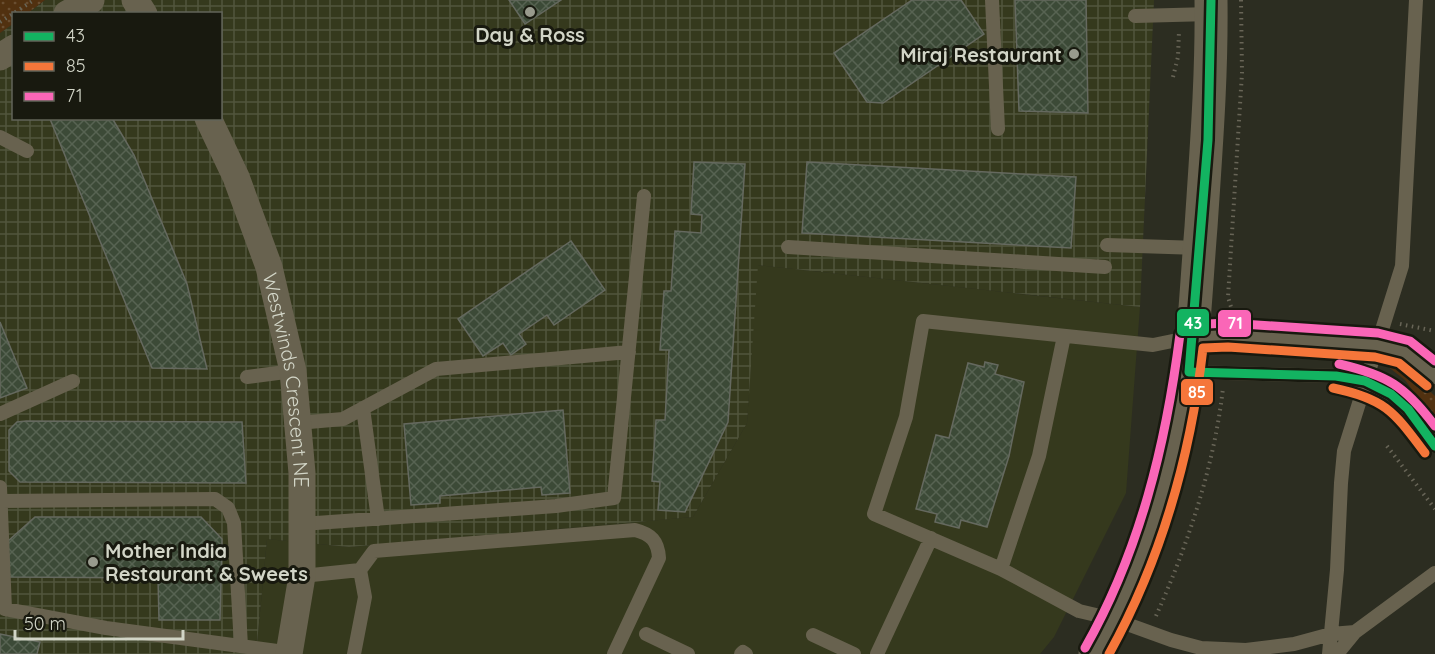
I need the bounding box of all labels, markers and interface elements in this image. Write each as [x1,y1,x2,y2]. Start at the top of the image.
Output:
marker: Day & Ross [523,5,537,19]
legend [12,12,222,120]
place label: Day & Ross [475,22,585,47]
text: 43 [66,24,85,47]
place label: Miraj Restaurant [900,42,1062,67]
marker: Miraj Restaurant [1067,47,1081,61]
text: 85 [66,54,86,77]
text: 71 [66,84,83,107]
street label: Westwinds Crescent NE [258,270,315,488]
line badge: 43 [1176,308,1210,337]
line badge: 71 [1217,309,1252,338]
text: 43 [1184,313,1202,333]
text: 71 [1227,313,1243,333]
line badge: 85 [1180,378,1214,406]
text: 85 [1188,382,1206,402]
place label: Mother India Restaurant & Sweets [105,538,308,586]
marker: Mother India Restaurant & Sweets [86,555,100,569]
scale bar [15,603,183,641]
text: 50 m [24,612,66,635]

